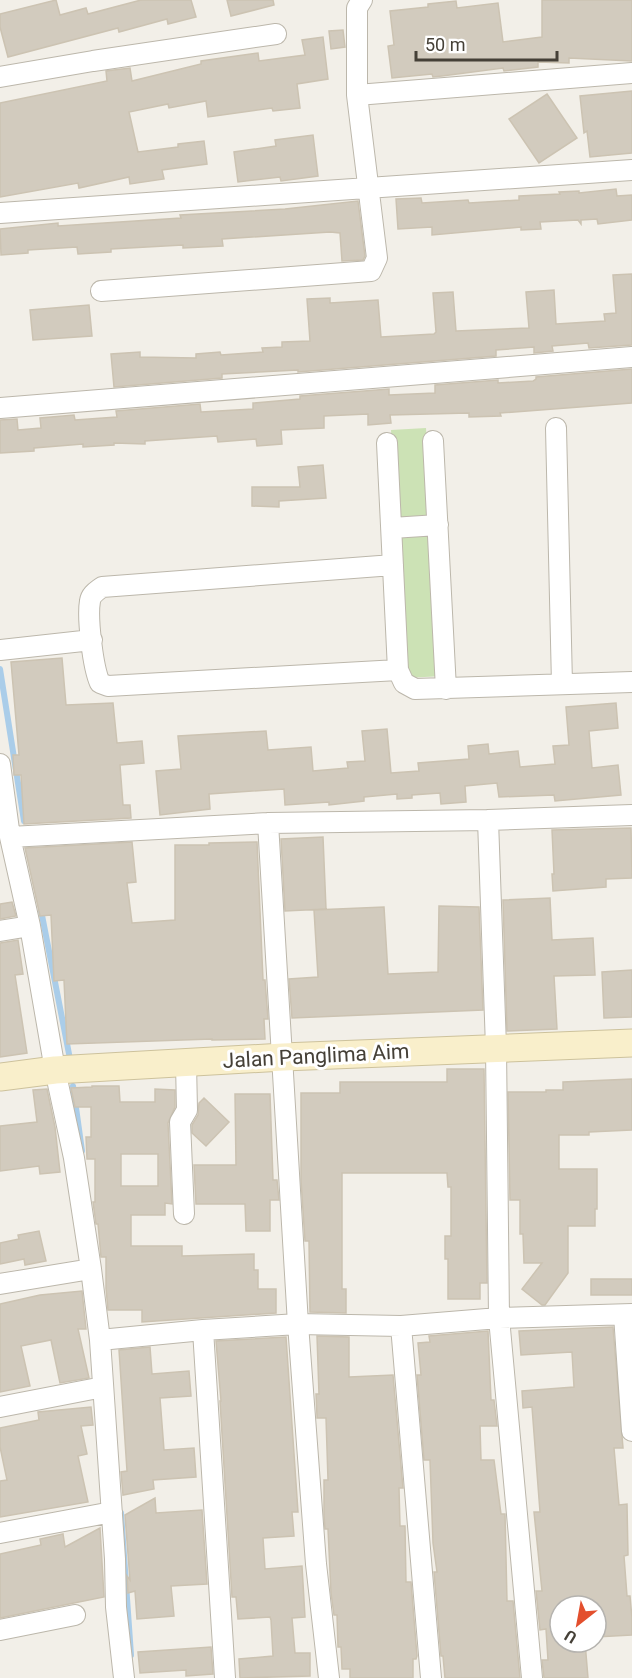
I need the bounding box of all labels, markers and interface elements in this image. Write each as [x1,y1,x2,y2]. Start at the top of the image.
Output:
scale bar [416,24,557,62]
text: 50 m [425,34,465,55]
street label: Jalan Panglima Aim [222,1039,410,1073]
north arrow [548,1594,608,1654]
text: U [561,1626,580,1647]

